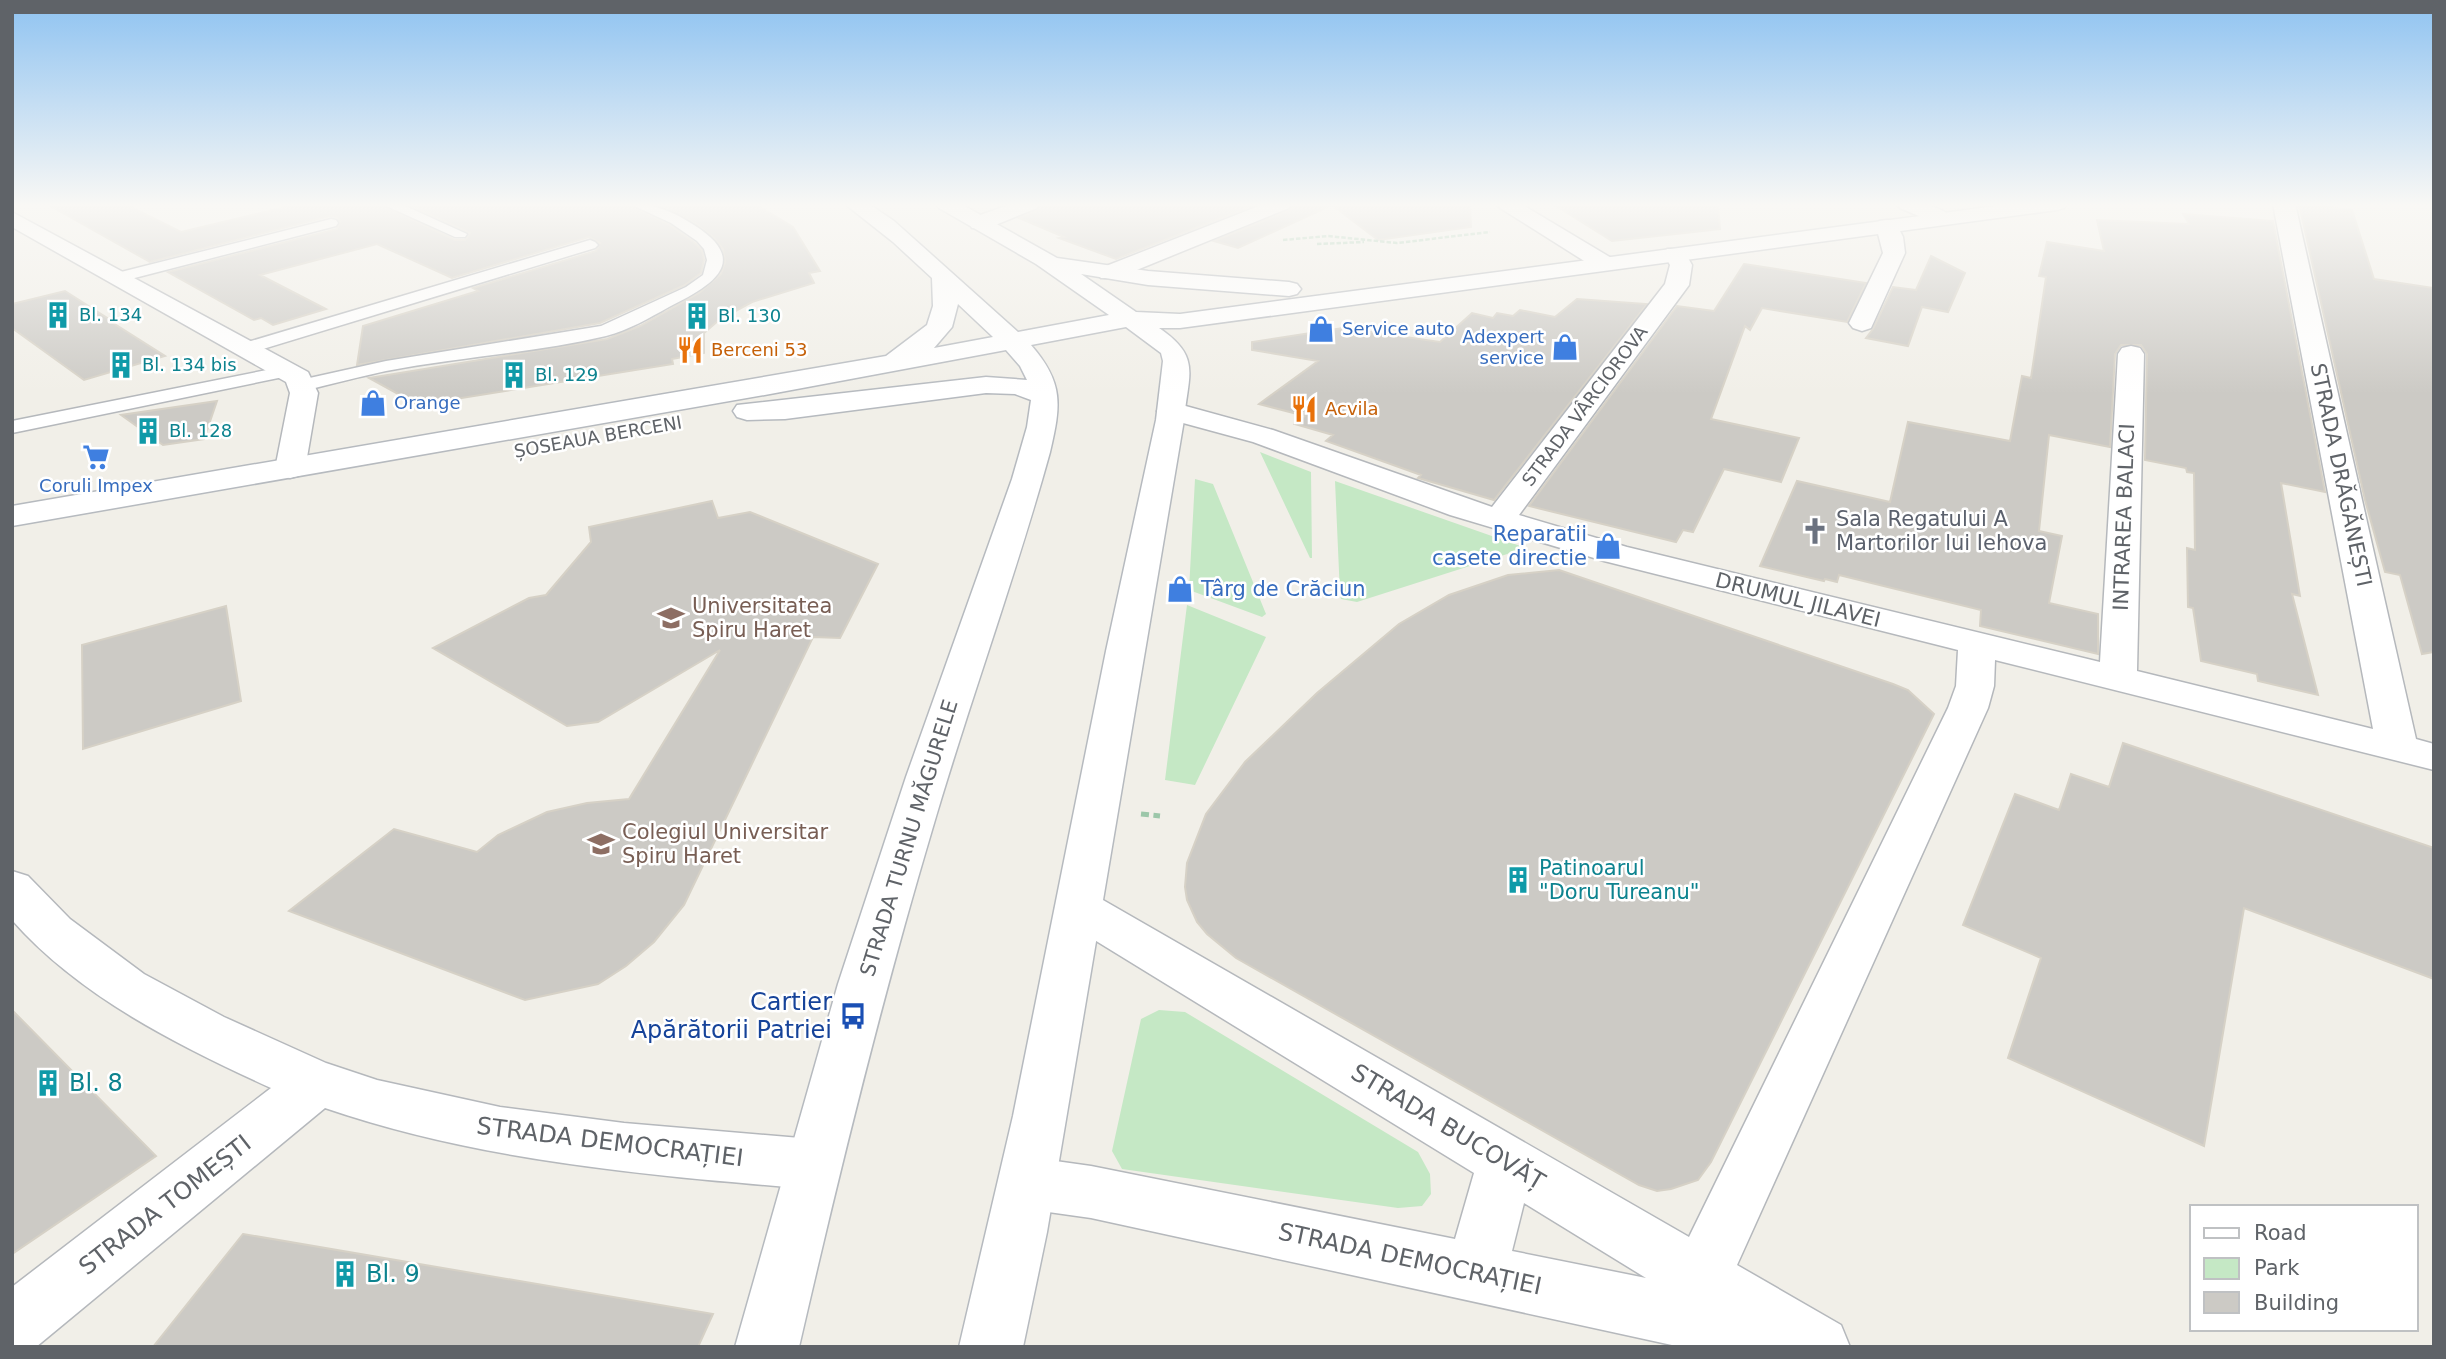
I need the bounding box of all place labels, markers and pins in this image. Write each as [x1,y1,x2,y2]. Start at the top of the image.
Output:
building icon: Bl. 134 [43,300,73,330]
building icon: Bl. 130 [682,301,712,331]
place label: Bl. 134 [79,304,142,325]
place label: Bl. 130 [718,305,781,326]
shop icon: Service auto [1306,314,1336,344]
place label: Service auto [1342,318,1455,339]
place label: Adexpert service [1462,326,1544,368]
shop icon: Adexpert service [1550,332,1580,362]
restaurant icon: Berceni 53 [675,335,705,365]
place label: Berceni 53 [711,339,807,360]
building icon: Bl. 134 bis [106,350,136,380]
place label: Bl. 134 bis [142,354,237,375]
building icon: Bl. 129 [499,360,529,390]
place label: Bl. 129 [535,364,598,385]
shop icon: Orange [358,388,388,418]
place label: Orange [394,392,461,413]
restaurant icon: Acvila [1289,394,1319,424]
place label: Acvila [1325,398,1379,419]
building icon: Bl. 128 [133,416,163,446]
place label: Bl. 128 [169,420,232,441]
supermarket icon: Coruli Impex [81,442,111,472]
place label: Coruli Impex [39,475,153,496]
place label: Sala Regatului A Martorilor lui Iehova [1836,507,2047,555]
church icon: Sala Regatului A Martorilor lui Iehova [1800,516,1830,546]
place label: Reparatii casete directie [1432,522,1587,570]
shop icon: Reparatii casete directie [1593,531,1623,561]
shop icon: Târg de Crăciun [1165,574,1195,604]
place label: Târg de Crăciun [1200,577,1366,601]
place label: Universitatea Spiru Haret [692,594,832,642]
school or university icon: Universitatea Spiru Haret [656,603,686,633]
place label: Colegiul Universitar Spiru Haret [622,820,829,868]
school or university icon: Colegiul Universitar Spiru Haret [586,829,616,859]
place label: Patinoarul "Doru Tureanu" [1539,856,1699,904]
building icon: Patinoarul "Doru Tureanu" [1503,865,1533,895]
place label: Cartier Apărătorii Patriei [631,988,832,1044]
bus stop icon: Cartier Apărătorii Patriei [838,1001,868,1031]
building icon: Bl. 8 [33,1068,63,1098]
place label: Bl. 8 [69,1069,123,1097]
building icon: Bl. 9 [330,1259,360,1289]
place label: Bl. 9 [366,1260,420,1288]

